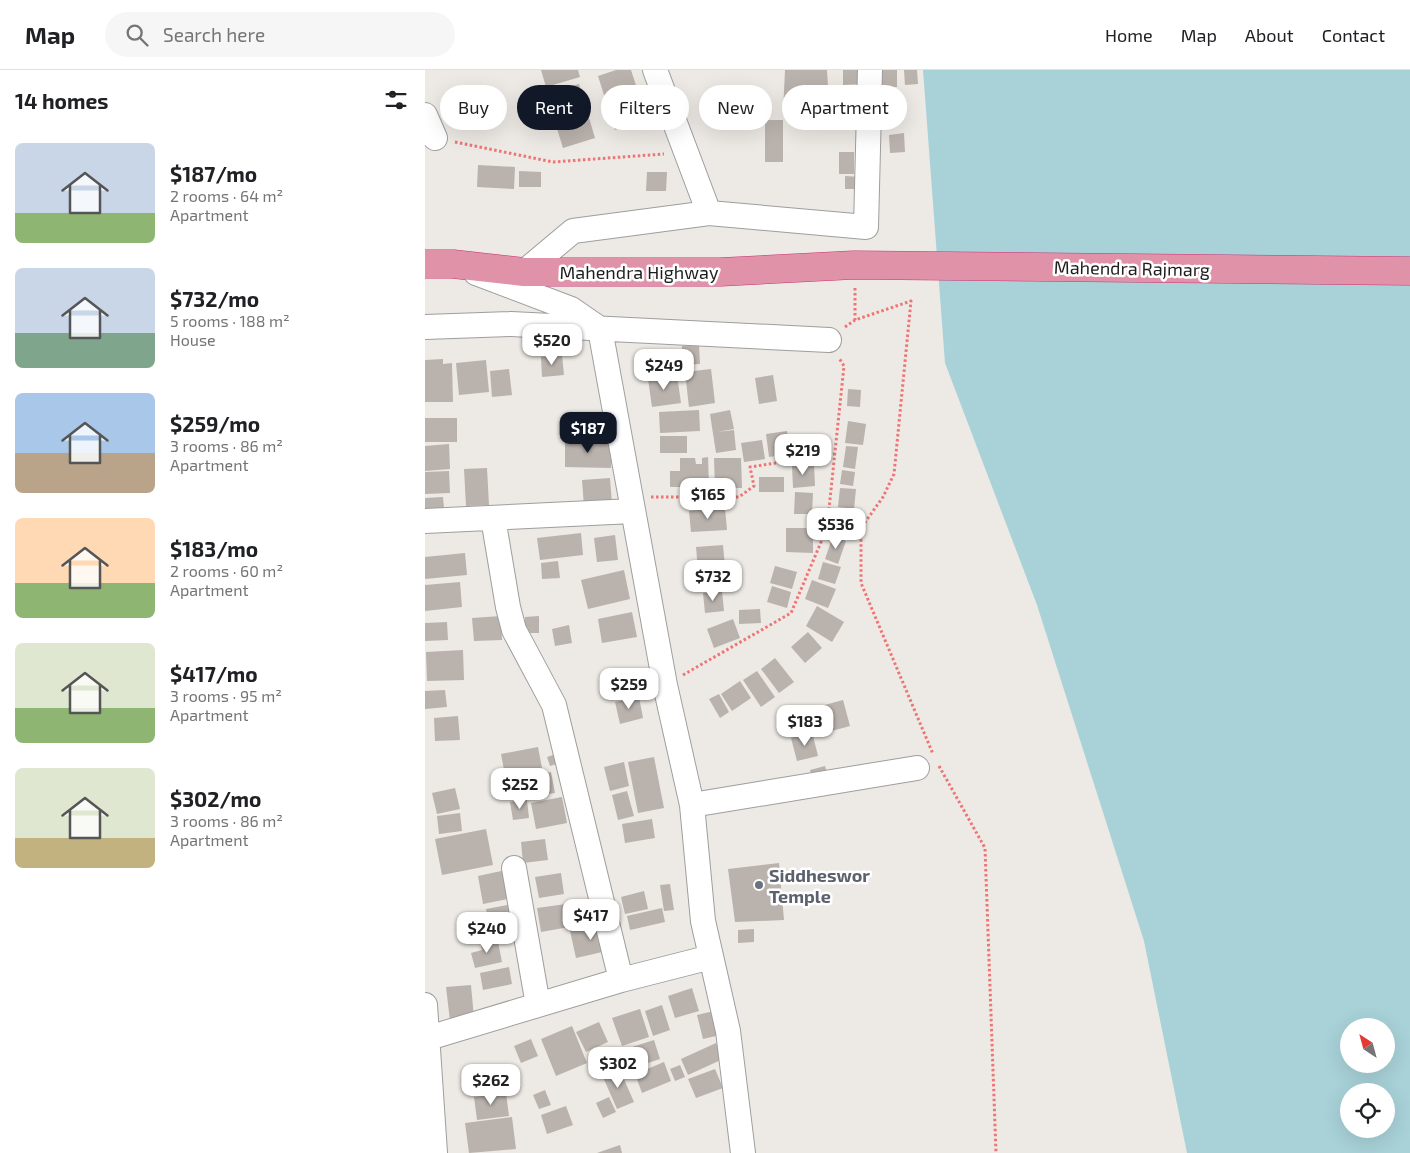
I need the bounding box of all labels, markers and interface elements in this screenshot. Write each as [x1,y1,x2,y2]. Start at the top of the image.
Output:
search box [105,12,455,57]
text: Map [25,20,75,49]
icon: search [123,21,151,49]
text: Search here [163,23,265,46]
text: Home [1105,24,1153,46]
text: Map [1181,24,1217,46]
text: About [1245,24,1294,46]
text: Contact [1322,24,1385,46]
chip: Buy [440,85,507,130]
chip: Rent [517,85,591,130]
chip: Filters [601,85,689,130]
chip: New [699,85,772,130]
chip: Apartment [782,85,907,130]
icon: filters [382,86,410,114]
text: 14 homes [15,88,109,113]
text: $187/mo [170,161,257,186]
icon: home [55,163,115,223]
text: 2 rooms · 64 m² [170,186,283,205]
text: Apartment [170,205,249,224]
street label: Mahendra Rajmarg [1054,256,1210,280]
street label: Mahendra Highway [560,261,719,283]
text: $732/mo [170,286,259,311]
icon: home [55,288,115,348]
text: 5 rooms · 188 m² [170,311,290,330]
pin: $520 [522,324,582,366]
text: House [170,330,216,349]
text: $520 [533,330,571,349]
pin: $249 [634,348,694,391]
text: $249 [645,355,683,374]
text: $259/mo [170,411,260,436]
pin: $187 [558,412,618,454]
icon: home [55,413,115,473]
text: $187 [571,418,605,437]
pin: $219 [773,434,833,476]
text: 3 rooms · 86 m² [170,436,283,455]
text: $219 [786,440,820,459]
text: Apartment [170,455,249,474]
pin: $165 [678,478,738,520]
text: $165 [691,484,725,503]
pin: $536 [806,508,866,550]
text: $536 [818,514,854,533]
text: $183/mo [170,536,258,561]
icon: home [55,538,115,598]
pin: $732 [683,560,743,602]
text: 2 rooms · 60 m² [170,561,283,580]
text: $732 [695,566,731,585]
text: Apartment [170,580,249,599]
text: $417/mo [170,661,258,686]
icon: home [55,663,115,723]
pin: $259 [599,668,659,710]
text: $259 [611,674,647,693]
text: 3 rooms · 95 m² [170,686,282,705]
pin: $183 [775,704,835,747]
text: Apartment [170,705,249,724]
text: $183 [787,711,823,730]
pin: $252 [490,768,550,810]
text: $252 [502,774,538,793]
text: $302/mo [170,786,261,811]
icon: home [55,788,115,848]
text: 3 rooms · 86 m² [170,811,283,830]
text: Apartment [170,830,249,849]
place label: Siddheswor Temple [769,864,870,907]
marker: Siddheswor Temple [753,879,765,891]
pin: $417 [561,898,621,941]
text: $417 [574,905,608,924]
pin: $240 [457,912,517,954]
text: $240 [468,918,506,937]
north arrow [1340,1018,1395,1072]
map controls [1340,1018,1395,1138]
pin: $302 [588,1046,648,1089]
text: $302 [599,1053,637,1072]
pin: $262 [461,1064,521,1106]
text: $262 [472,1070,510,1089]
button: locate [1340,1083,1395,1138]

